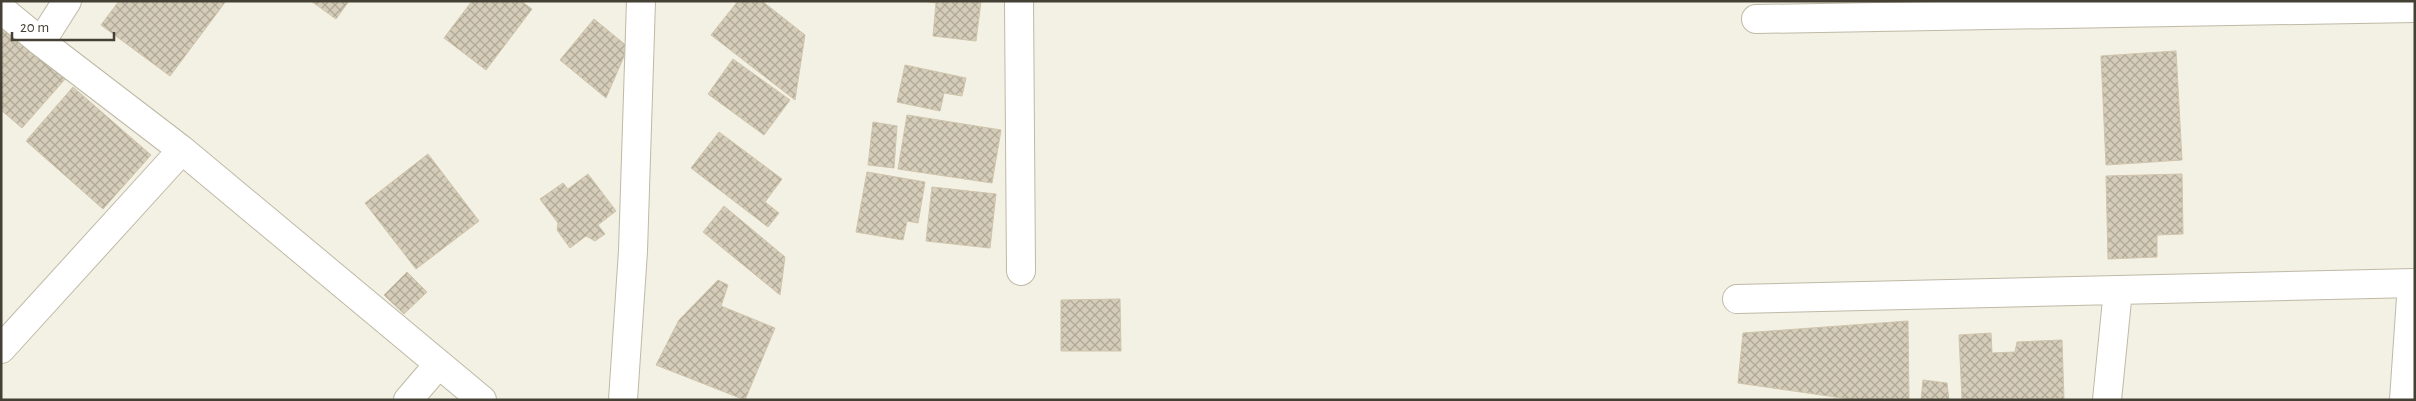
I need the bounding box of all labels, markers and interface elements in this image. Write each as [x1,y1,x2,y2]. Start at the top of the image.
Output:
scale bar [12,10,115,42]
text: 20 m [20,20,49,35]

